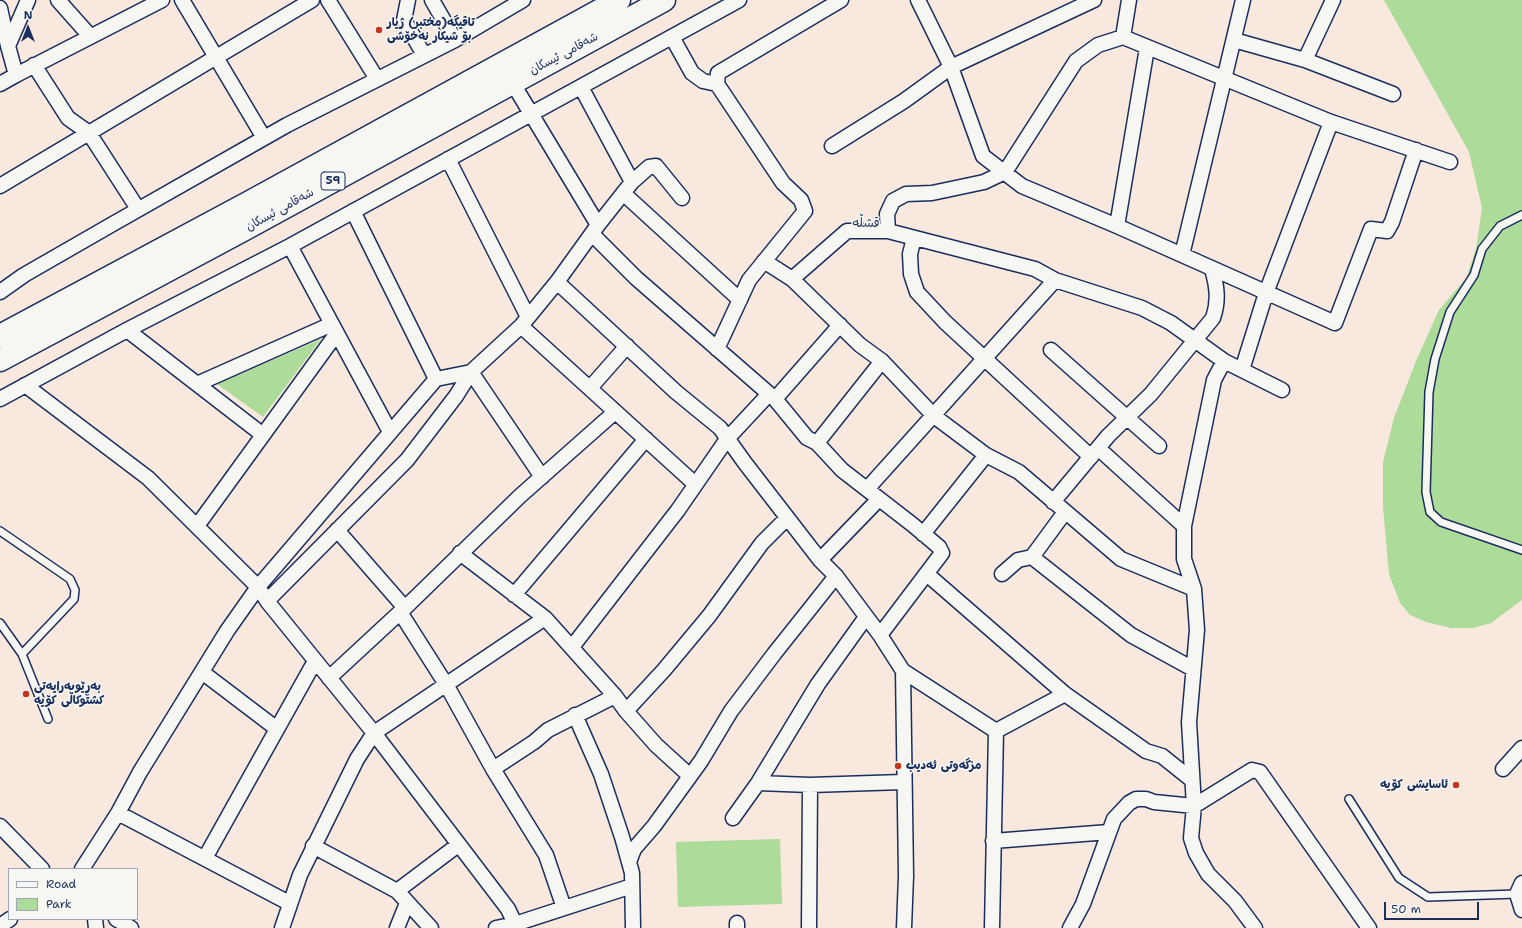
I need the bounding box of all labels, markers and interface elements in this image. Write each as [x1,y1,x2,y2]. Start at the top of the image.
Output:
north arrow [8,8,48,48]
text: N [24,8,32,23]
place label: تاقیگە(مختبر) ژیار بۆ شیکار نەخۆشی [387,16,475,44]
marker: تاقیگە(مختبر) ژیار بۆ شیکار نەخۆشی [374,25,384,35]
street label: شەقامی ئیسکان [527,30,601,78]
road number: 59 [321,172,345,190]
street label: شەقامی ئیسکان [243,185,317,235]
district label: قشڵه‌ [852,216,880,232]
place label: بەڕێوبەرایەتی کشتوکاڵی کۆیە [34,680,105,708]
marker: بەڕێوبەرایەتی کشتوکاڵی کۆیە [21,689,31,699]
place label: مزگەوتی ئەدیب [906,759,981,773]
marker: مزگەوتی ئەدیب [893,761,903,771]
place label: ئاسایشی کۆیە [1380,778,1448,792]
marker: ئاسایشی کۆیە [1451,780,1461,790]
legend [8,868,138,920]
text: Road [46,876,76,892]
scale bar [1386,894,1481,920]
text: Park [46,896,72,912]
text: 50 m [1391,901,1421,917]

